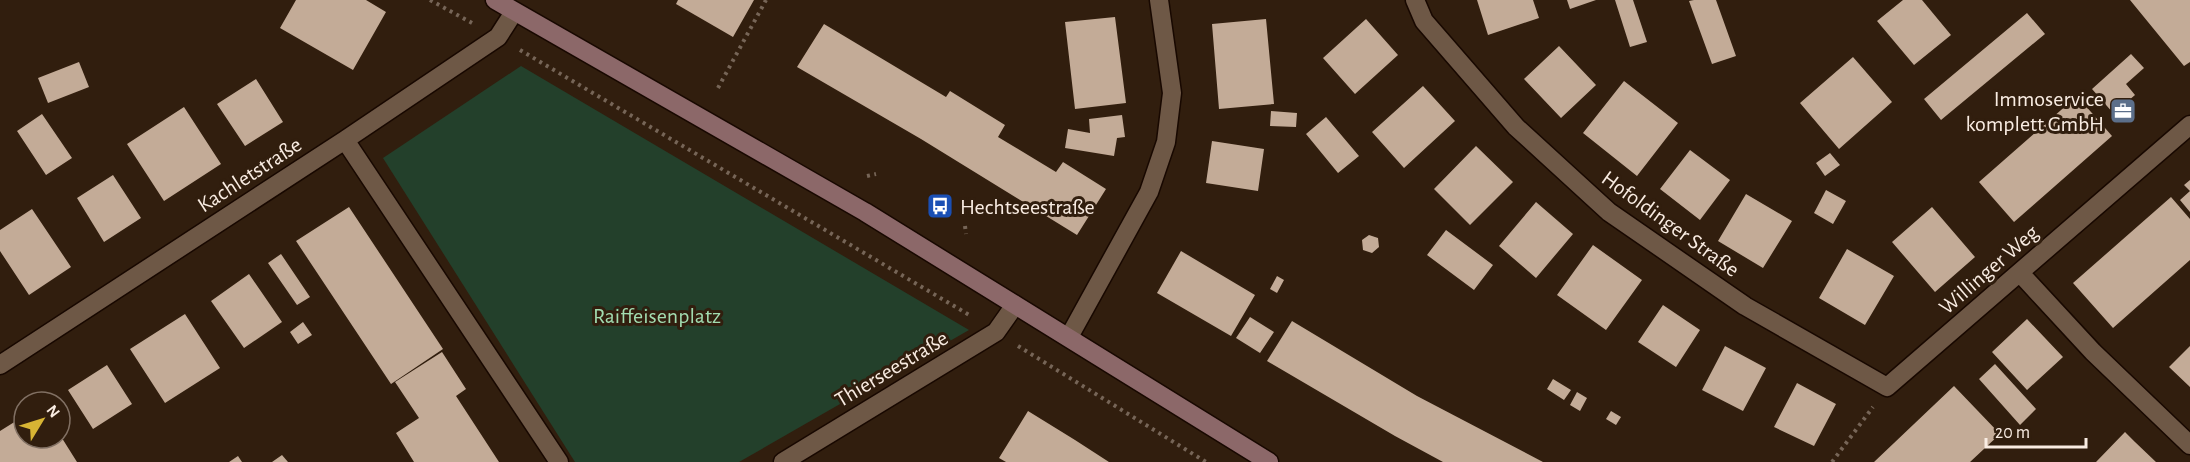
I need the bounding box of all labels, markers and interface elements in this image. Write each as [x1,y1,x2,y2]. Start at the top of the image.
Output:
place label: Immoservice komplett GmbH [1965,88,2104,135]
office icon: Immoservice komplett GmbH [2108,96,2138,126]
street label: Kachletstraße [194,133,305,216]
street label: Hofoldinger Straße [1598,167,1743,281]
bus stop icon: Hechtseestraße [925,191,955,221]
place label: Hechtseestraße [960,196,1095,218]
street label: Willinger Weg [1935,221,2043,319]
park label: Raiffeisenplatz [593,305,721,327]
street label: Thierseestraße [831,327,952,411]
north arrow [12,390,72,450]
text: N [43,402,63,421]
scale bar [1986,411,2086,449]
text: 20 m [1995,424,2030,442]

